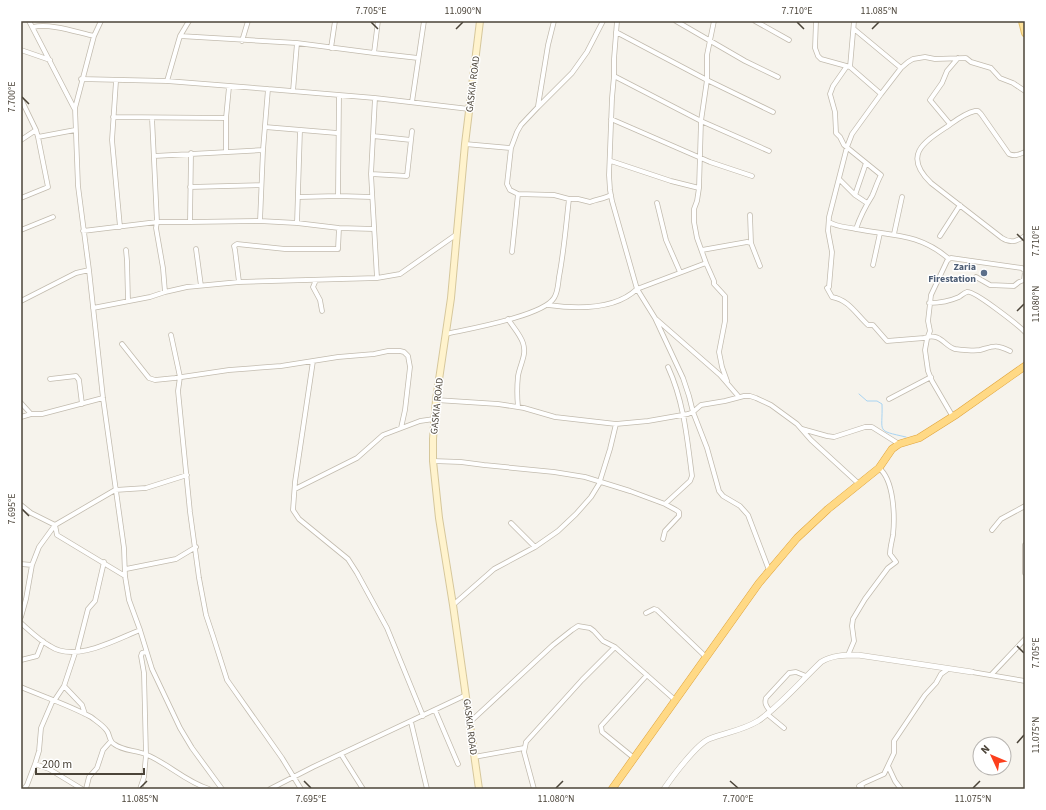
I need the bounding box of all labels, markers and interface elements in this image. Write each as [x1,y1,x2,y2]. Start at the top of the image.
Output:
text: 7.705°E [356,4,386,18]
text: 11.090°N [444,4,482,18]
text: 7.710°E [782,4,812,18]
text: 11.085°N [860,4,898,18]
street label: GASKIA ROAD [463,55,483,113]
text: 7.700°E [5,82,19,112]
text: 7.710°E [1029,226,1043,256]
place label: Zaria Firestation [928,260,976,286]
marker: Zaria Firestation [979,268,989,278]
text: 11.080°N [1029,285,1043,323]
street label: GASKIA ROAD [427,377,447,435]
text: 7.695°E [5,494,19,524]
text: 7.705°E [1029,638,1043,668]
street label: GASKIA ROAD [460,698,480,756]
text: 11.075°N [1029,716,1043,754]
north arrow [972,736,1012,776]
text: N [977,742,993,757]
scale bar [36,750,144,776]
text: 200 m [42,756,72,773]
text: 11.085°N [121,792,159,806]
text: 7.695°E [296,792,326,806]
text: 11.080°N [537,792,575,806]
text: 7.700°E [723,792,753,806]
text: 11.075°N [954,792,992,806]

